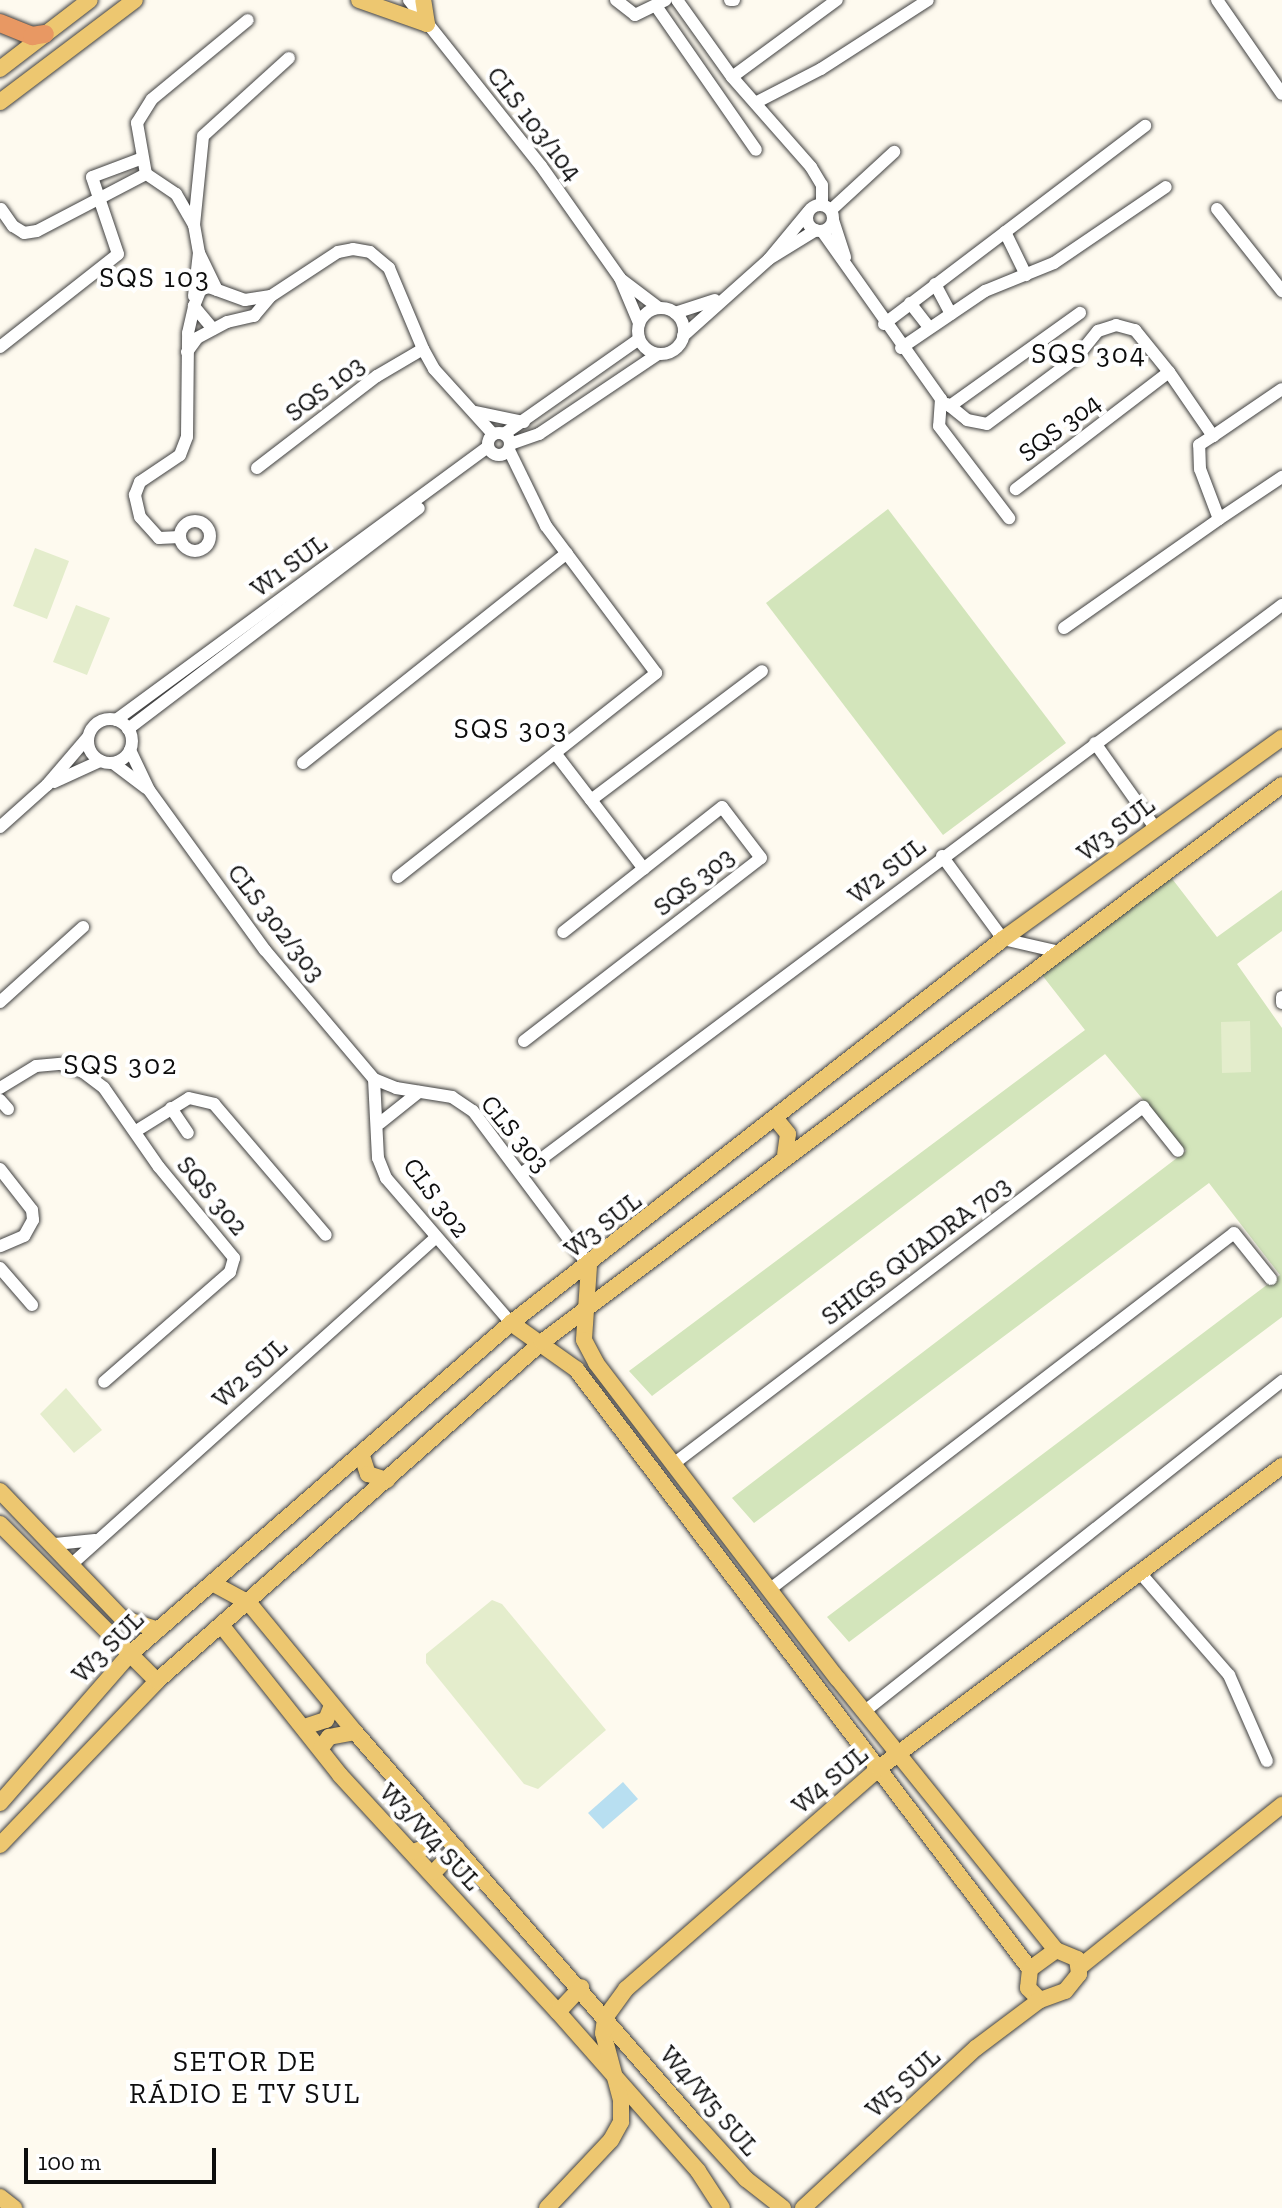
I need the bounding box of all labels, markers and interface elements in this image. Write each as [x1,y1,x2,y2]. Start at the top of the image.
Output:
street label: CLS 103/104 [480,61,588,187]
district label: SQS 103 [99,261,211,295]
district label: SQS 304 [1031,337,1147,371]
street label: SQS 103 [279,349,371,429]
street label: SQS 304 [1013,387,1107,469]
street label: W1 SUL [245,528,333,604]
district label: SQS 303 [454,712,568,746]
street label: W3 SUL [1071,790,1161,868]
street label: W2 SUL [842,831,932,911]
street label: SQS 303 [648,841,740,923]
street label: CLS 302/303 [220,858,332,988]
district label: SQS 302 [63,1048,179,1082]
street label: CLS 303 [474,1089,556,1179]
street label: SQS 302 [170,1150,254,1242]
street label: CLS 302 [396,1152,476,1244]
street label: SHIGS QUADRA 703 [815,1170,1017,1332]
street label: W3 SUL [558,1185,648,1265]
street label: W2 SUL [206,1331,294,1415]
street label: W3 SUL [65,1604,151,1690]
street label: W4 SUL [786,1739,874,1821]
street label: W3/W4 SUL [373,1777,487,1897]
street label: W4/W5 SUL [653,2040,765,2162]
street label: W5 SUL [859,2041,947,2125]
district label: SETOR DE RÁDIO E TV SUL [128,2045,362,2111]
scale bar [28,2132,220,2182]
text: 100 m [38,2147,101,2176]

